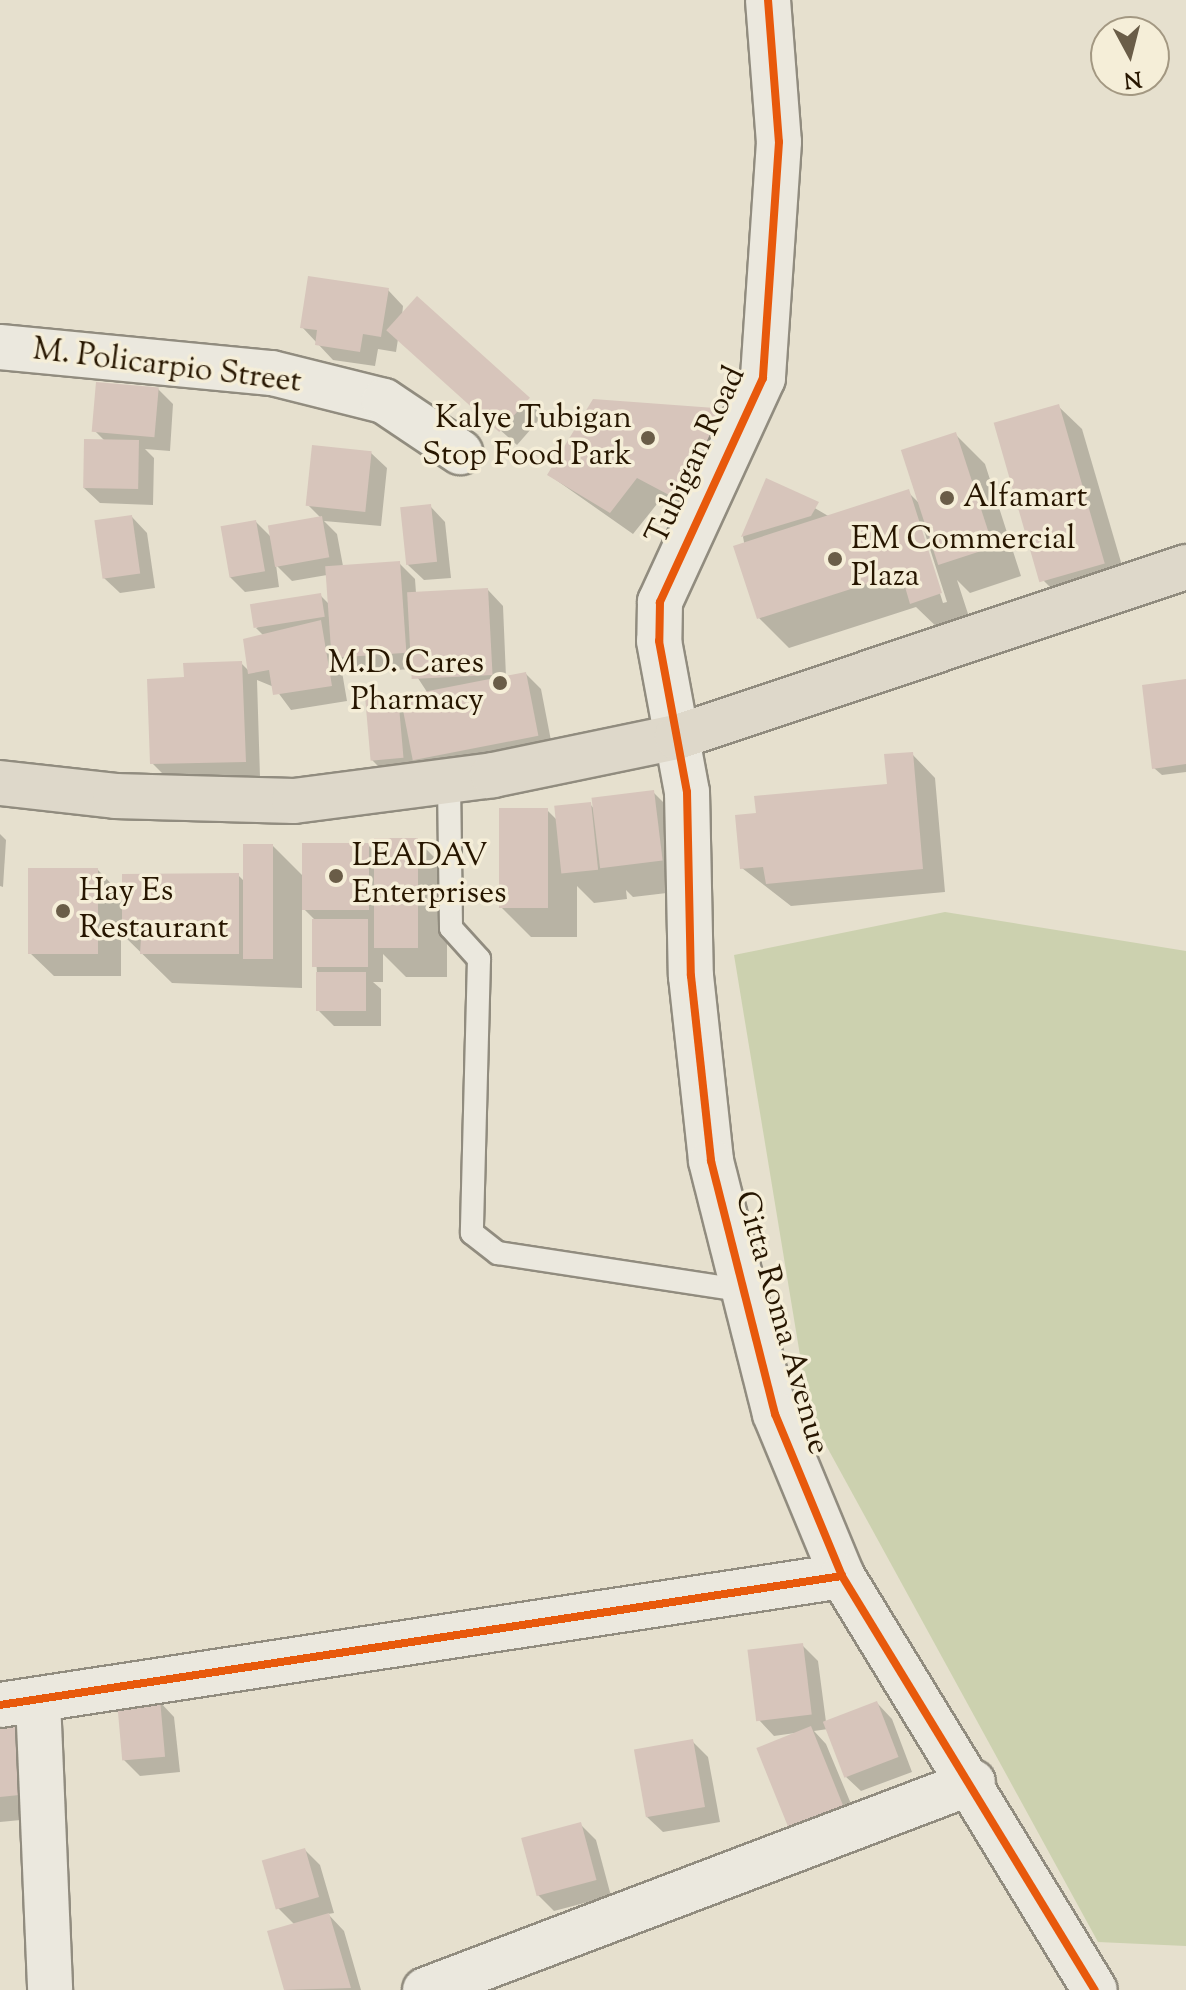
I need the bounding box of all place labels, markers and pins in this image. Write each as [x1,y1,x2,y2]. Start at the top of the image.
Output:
place label: Kalye Tubigan Stop Food Park [422,401,632,476]
marker: Kalye Tubigan Stop Food Park [639,429,657,447]
place label: Alfamart [963,479,1087,517]
marker: Alfamart [938,489,956,507]
place label: EM Commercial Plaza [851,522,1076,597]
marker: EM Commercial Plaza [826,550,844,568]
place label: M.D. Cares Pharmacy [328,646,484,721]
marker: M.D. Cares Pharmacy [491,674,509,692]
place label: LEADAV Enterprises [352,839,507,914]
marker: LEADAV Enterprises [327,867,345,885]
place label: Hay Es Restaurant [79,874,229,949]
marker: Hay Es Restaurant [54,902,72,920]

